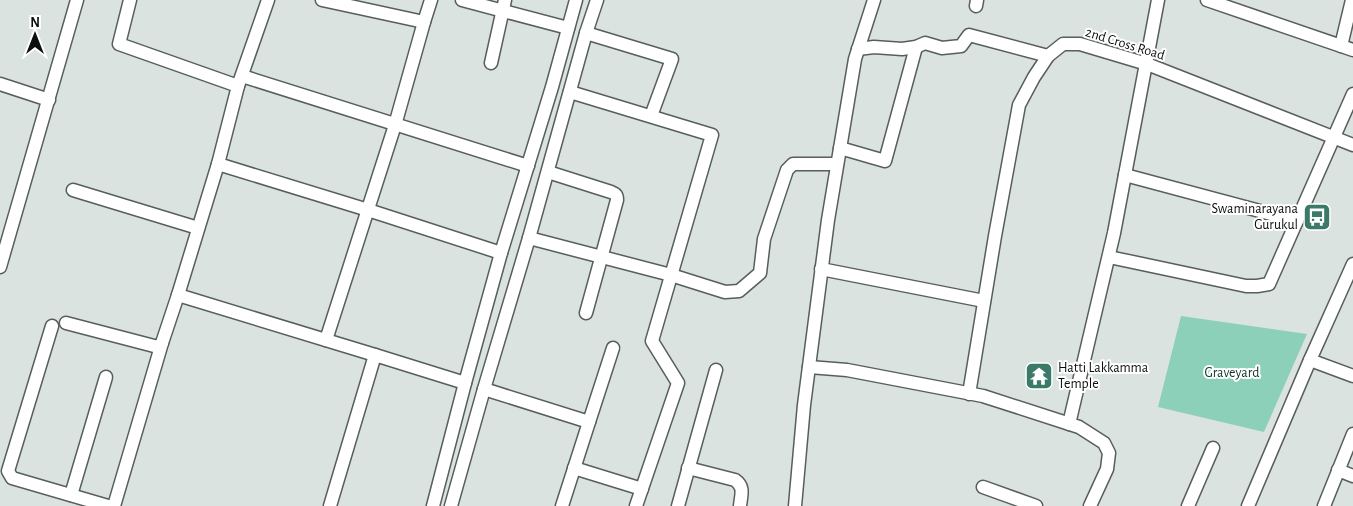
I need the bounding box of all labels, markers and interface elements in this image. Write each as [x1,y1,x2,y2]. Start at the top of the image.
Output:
north arrow [10,10,60,60]
text: N [30,16,40,30]
street label: 2nd Cross Road [1084,25,1166,63]
place label: Swaminarayana Gurukul [1212,202,1299,232]
bus stop icon: Swaminarayana Gurukul [1302,202,1332,232]
temple icon: Hatti Lakkamma Temple [1024,361,1054,391]
place label: Hatti Lakkamma Temple [1058,361,1149,391]
park label: Graveyard [1205,366,1259,380]

